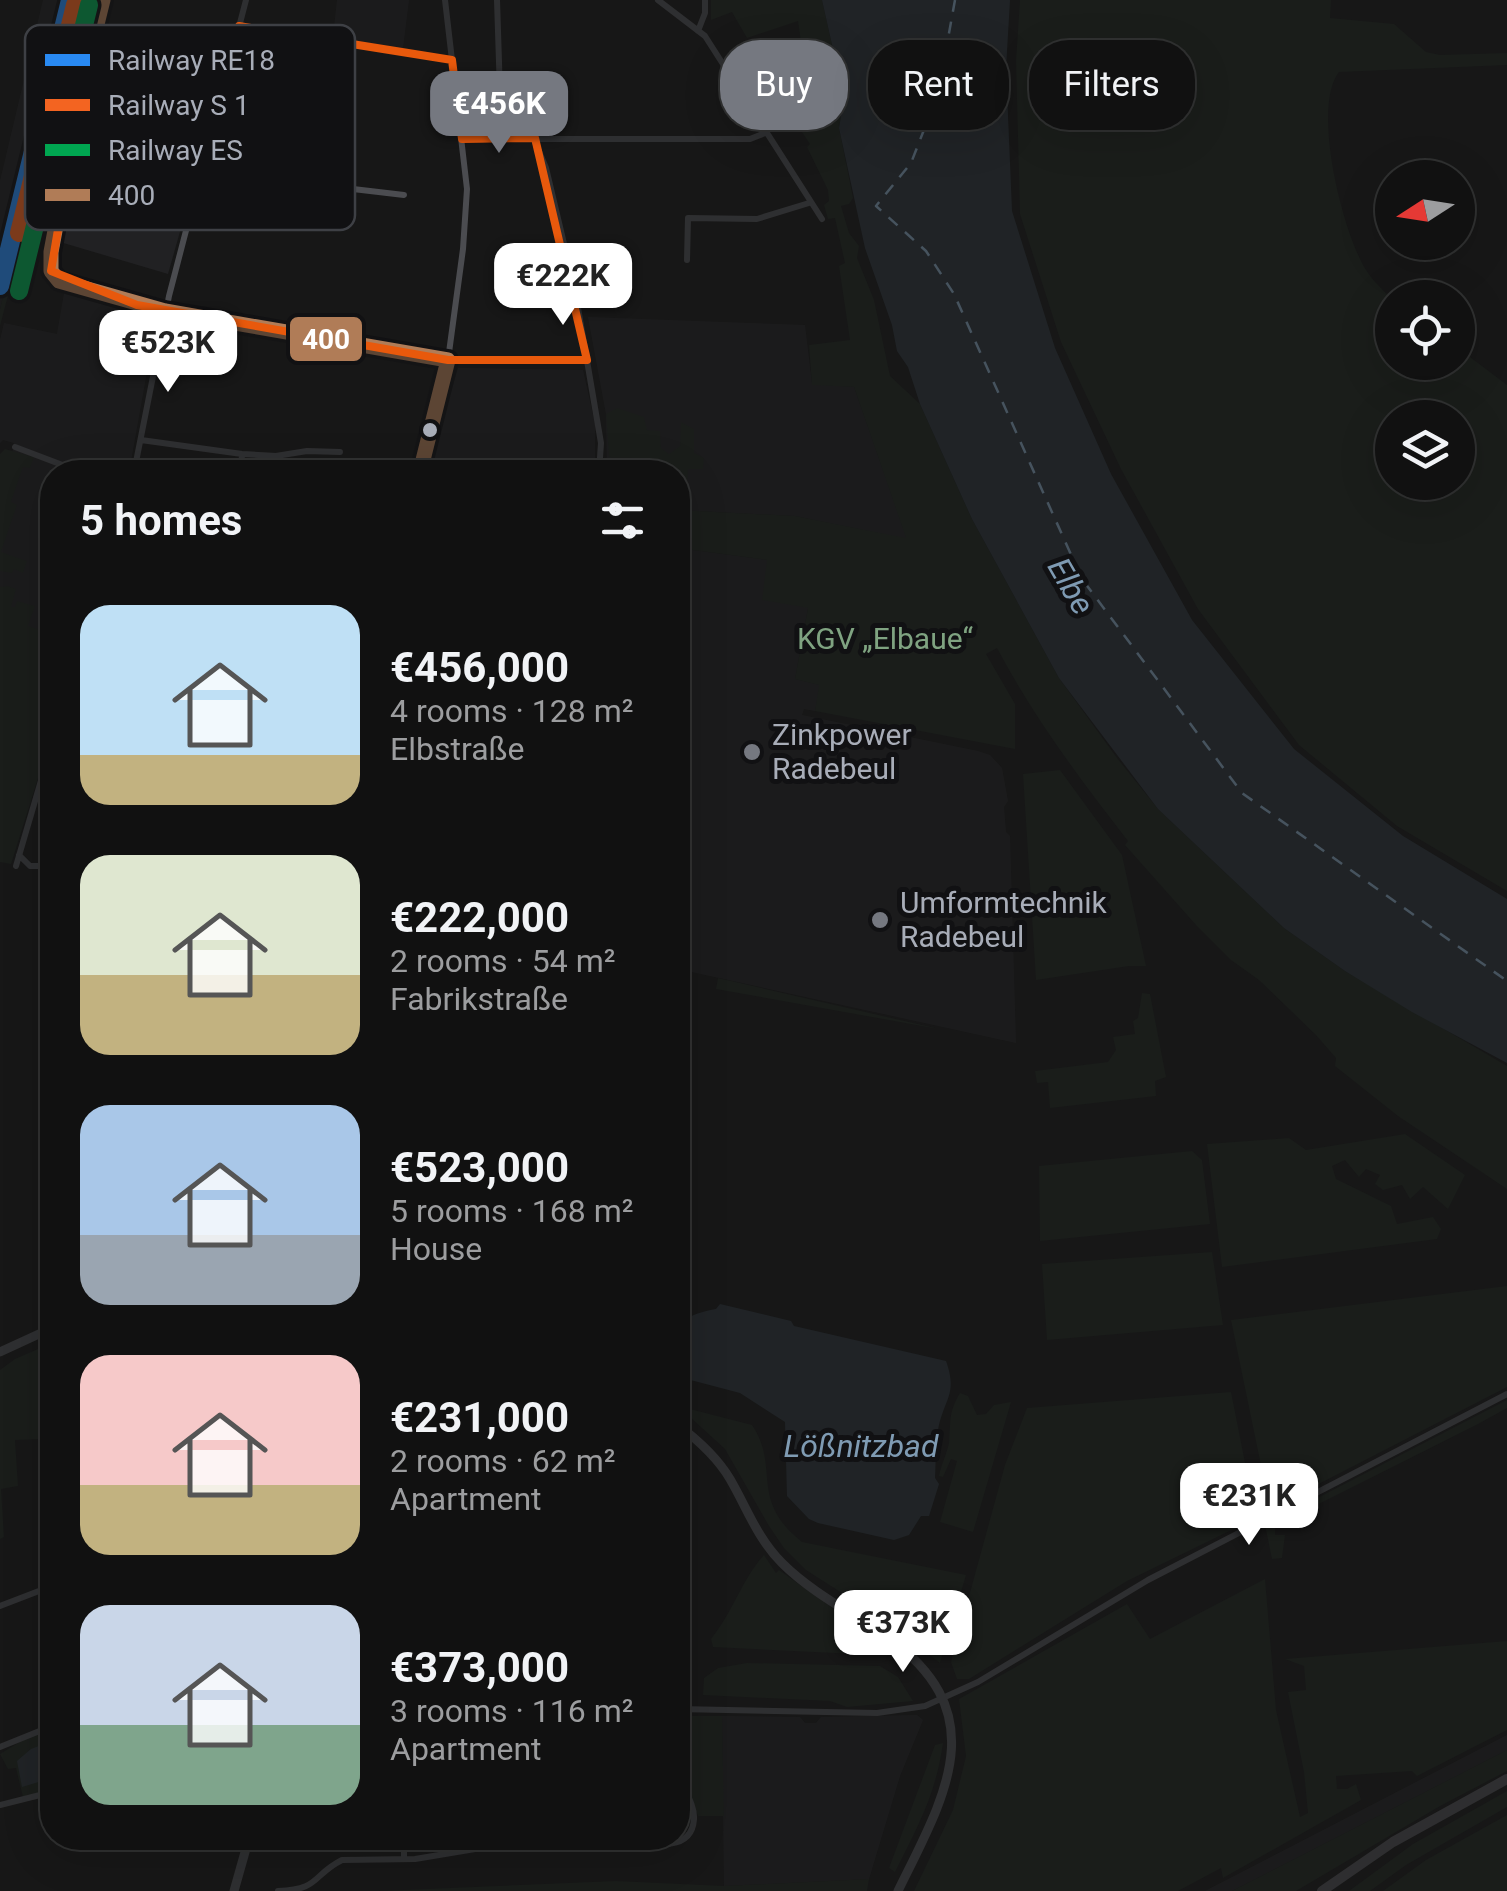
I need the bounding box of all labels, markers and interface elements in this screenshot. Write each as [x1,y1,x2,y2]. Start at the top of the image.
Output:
legend [25,25,355,230]
chip: Buy [720,40,848,130]
chip: Rent [868,40,1009,130]
chip: Filters [1029,40,1195,130]
text: Railway RE18 [108,44,275,77]
pin: €456K [429,71,569,156]
text: €456K [452,84,546,122]
text: Railway S 1 [108,89,250,122]
text: Railway ES [108,134,243,167]
north arrow [1375,160,1475,260]
map controls [1375,160,1475,500]
text: 400 [108,179,155,212]
pin: €222K [493,243,633,328]
text: €222K [516,256,610,294]
button: locate [1375,280,1475,380]
pin: €523K [98,310,238,395]
line badge: 400 [288,315,364,363]
text: €523K [121,323,215,361]
text: 400 [302,323,350,356]
button: layers [1375,400,1475,500]
unlabelled marker [420,420,440,440]
icon: filters [595,493,650,548]
text: 5 homes [80,496,242,545]
water label: Elbe [1040,551,1102,621]
park label: KGV „Elbaue“ [797,621,973,656]
text: €456,000 [390,643,569,692]
icon: home [160,645,280,765]
text: 4 rooms · 128 m² [390,692,633,730]
place label: Zinkpower Radebeul [772,717,912,786]
text: Elbstraße [390,730,525,768]
marker: Zinkpower Radebeul [741,741,763,763]
place label: Umformtechnik Radebeul [900,885,1108,954]
text: €222,000 [390,893,569,942]
icon: home [160,895,280,1015]
marker: Umformtechnik Radebeul [869,909,891,931]
text: 2 rooms · 54 m² [390,942,615,980]
text: Fabrikstraße [390,980,568,1018]
text: €523,000 [390,1143,569,1192]
icon: home [160,1145,280,1265]
text: 5 rooms · 168 m² [390,1192,633,1230]
text: House [390,1230,482,1268]
text: €231,000 [390,1393,569,1442]
icon: home [160,1395,280,1515]
water label: Lößnitzbad [784,1427,939,1465]
text: 2 rooms · 62 m² [390,1442,615,1480]
pin: €231K [1179,1463,1319,1548]
text: €231K [1202,1476,1296,1514]
text: Apartment [390,1480,542,1518]
pin: €373K [833,1590,973,1675]
text: €373K [856,1603,950,1641]
text: €373,000 [390,1643,569,1692]
icon: home [160,1645,280,1765]
text: 3 rooms · 116 m² [390,1692,633,1730]
text: Apartment [390,1730,542,1768]

